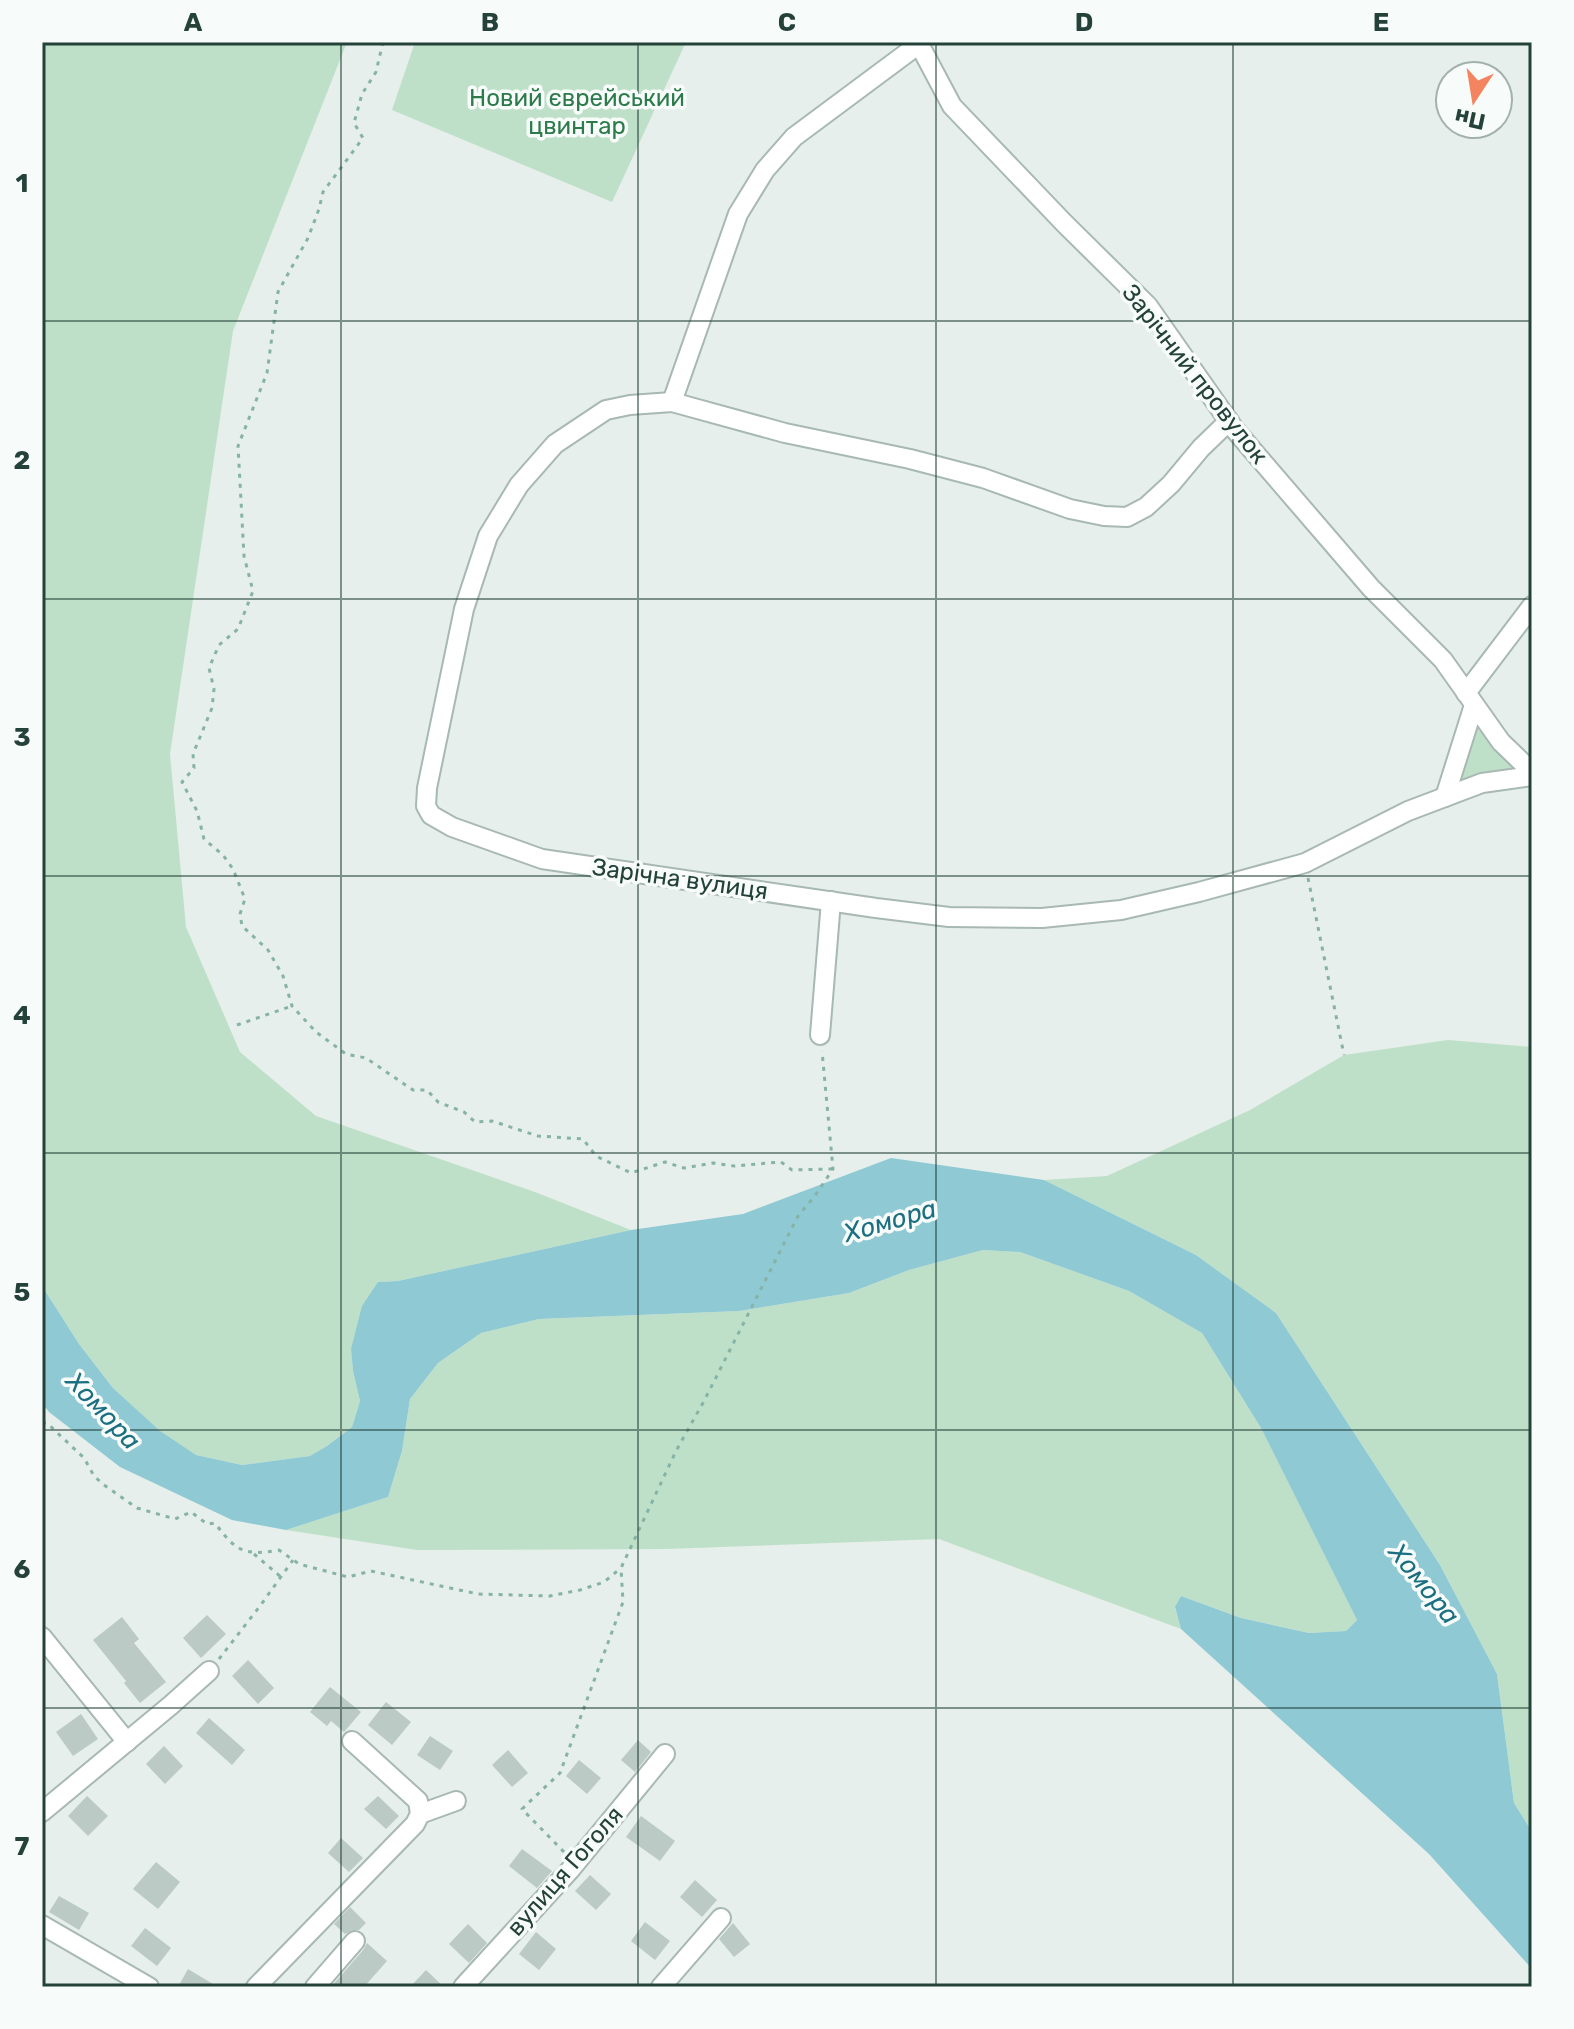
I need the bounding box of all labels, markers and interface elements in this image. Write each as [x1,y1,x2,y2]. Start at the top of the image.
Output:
text: A [184,7,203,38]
text: B [481,7,499,38]
text: C [778,7,796,38]
text: D [1075,7,1093,38]
text: E [1373,7,1389,38]
north arrow [1434,60,1514,140]
park label: Новий єврейський цвинтар [469,84,685,140]
text: Пн [1452,103,1488,135]
text: 1 [16,168,28,199]
street label: Зарічний провулок [1116,279,1274,469]
text: 2 [14,445,30,476]
text: 3 [13,722,31,753]
street label: Зарічна вулиця [590,853,770,905]
text: 4 [13,1000,31,1031]
water label: Хомора [838,1193,940,1250]
text: 5 [14,1277,30,1308]
water label: Хомора [58,1364,147,1456]
water label: Хомора [1381,1536,1466,1631]
text: 6 [14,1554,31,1585]
street label: вулиця Гоголя [501,1801,629,1941]
text: 7 [15,1831,30,1862]

